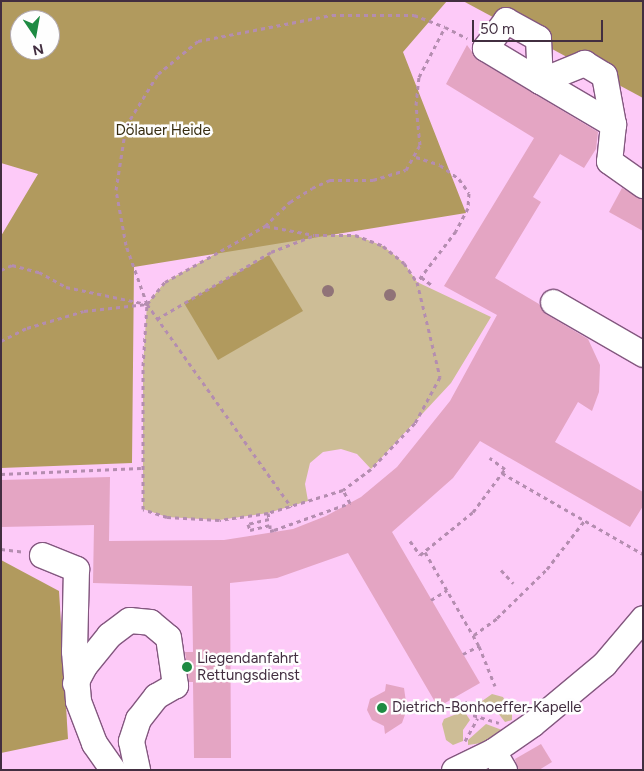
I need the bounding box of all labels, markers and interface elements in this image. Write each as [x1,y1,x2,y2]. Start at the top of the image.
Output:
north arrow [10,10,60,60]
scale bar [474,10,605,42]
text: 50 m [480,20,515,38]
text: N [31,40,45,59]
park label: Dölauer Heide [115,122,211,140]
place label: Liegendanfahrt Rettungsdienst [197,649,300,684]
marker: Liegendanfahrt Rettungsdienst [181,661,193,673]
place label: Dietrich-Bonhoeffer-Kapelle [392,699,581,717]
marker: Dietrich-Bonhoeffer-Kapelle [376,702,388,714]

